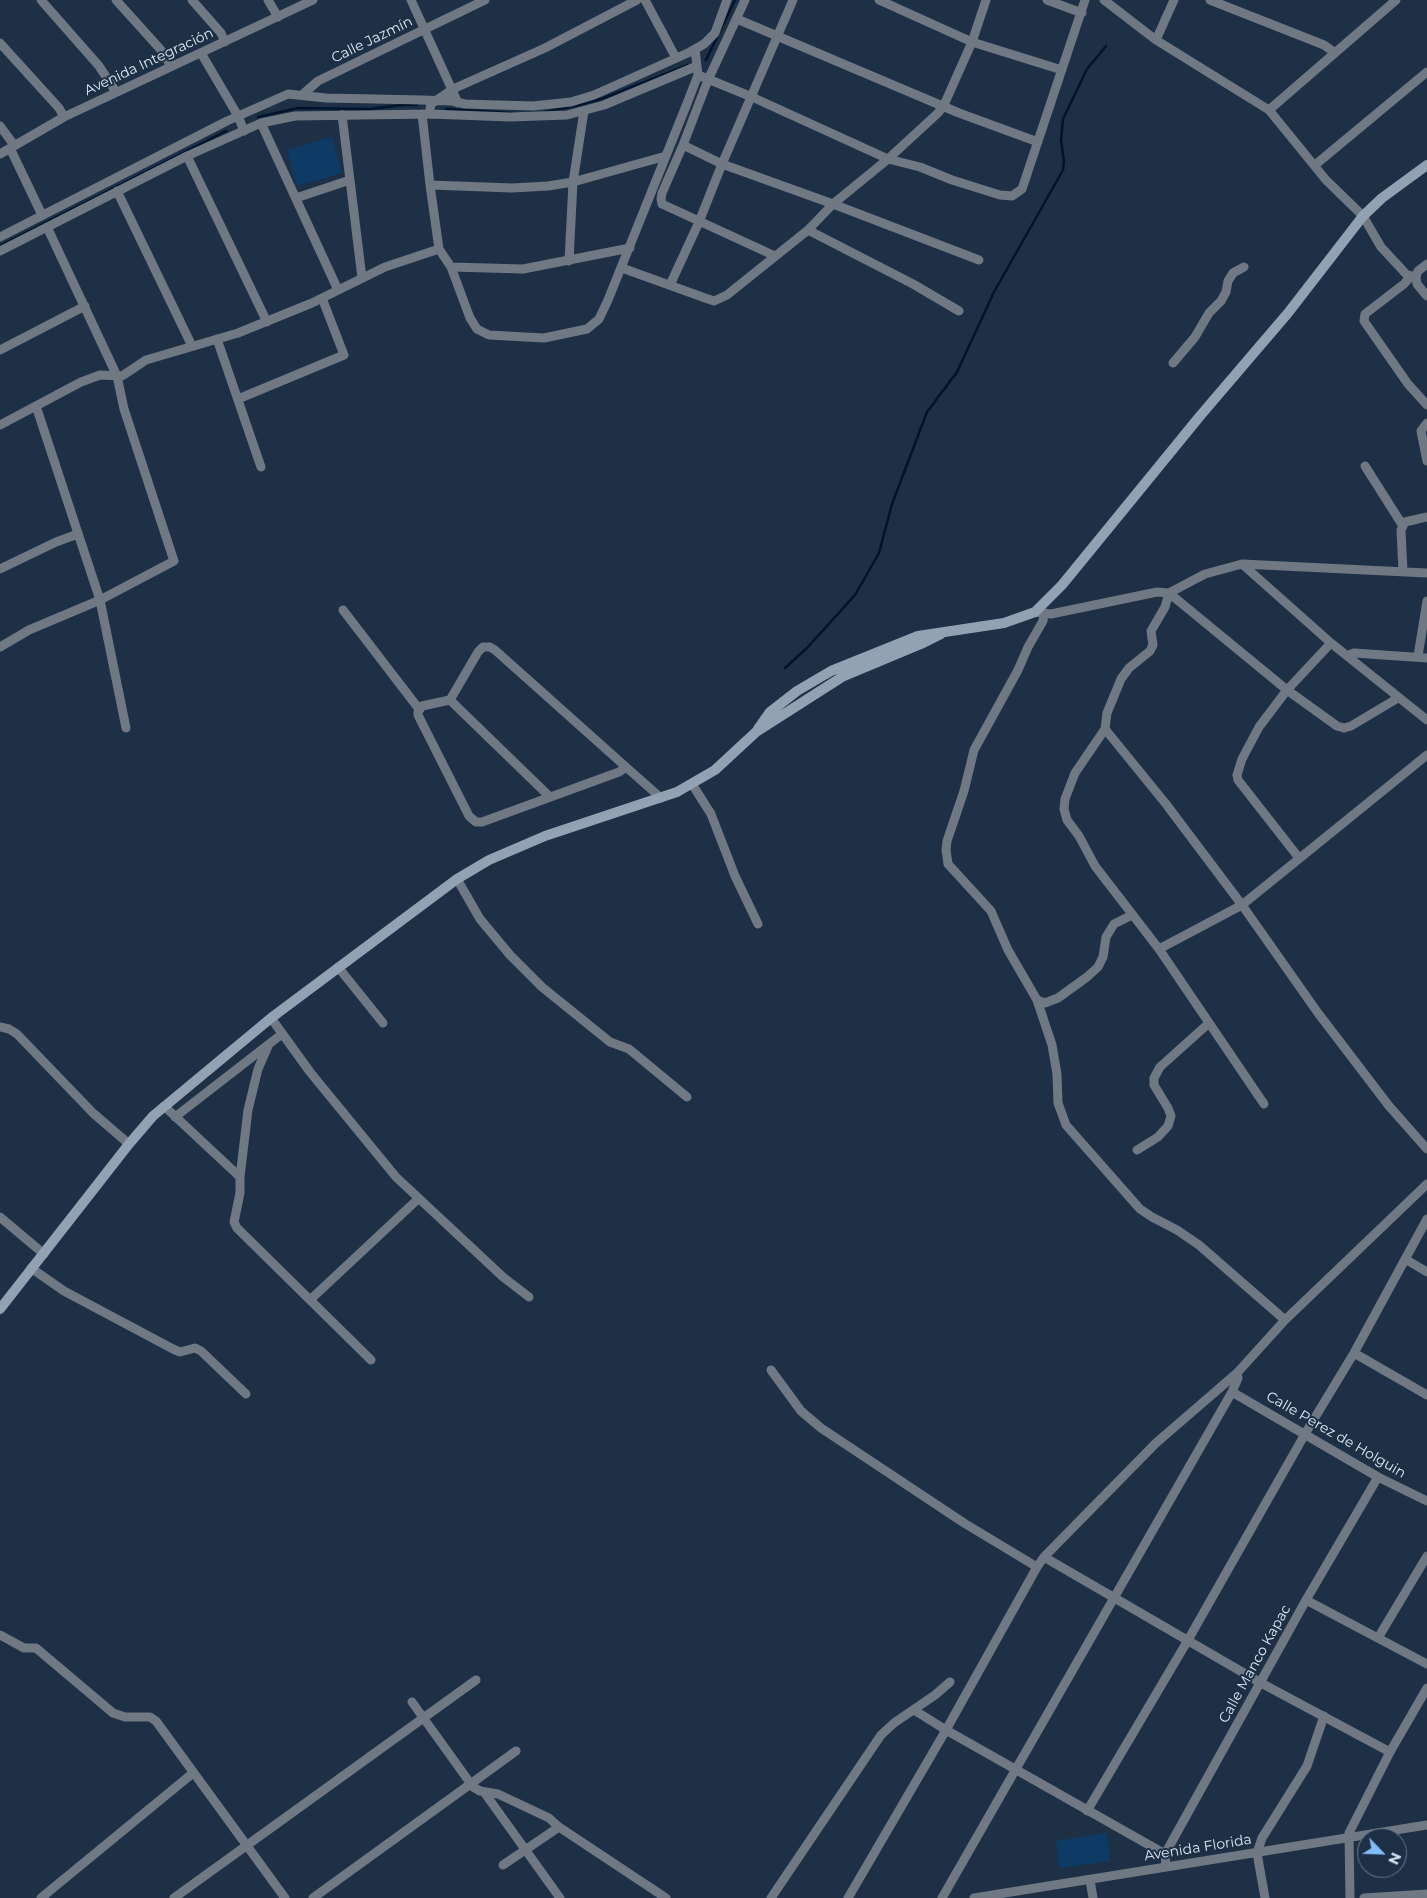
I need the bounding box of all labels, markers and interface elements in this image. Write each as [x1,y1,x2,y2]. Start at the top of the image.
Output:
street label: Calle Jazmín [329,13,415,67]
street label: Avenida Integración [82,25,216,99]
street label: Calle Perez de Holguin [1263,1388,1409,1482]
street label: Calle Manco Kapac [1216,1602,1294,1726]
north arrow [1357,1828,1407,1878]
street label: Avenida Florida [1143,1831,1253,1865]
text: N [1384,1850,1405,1868]

